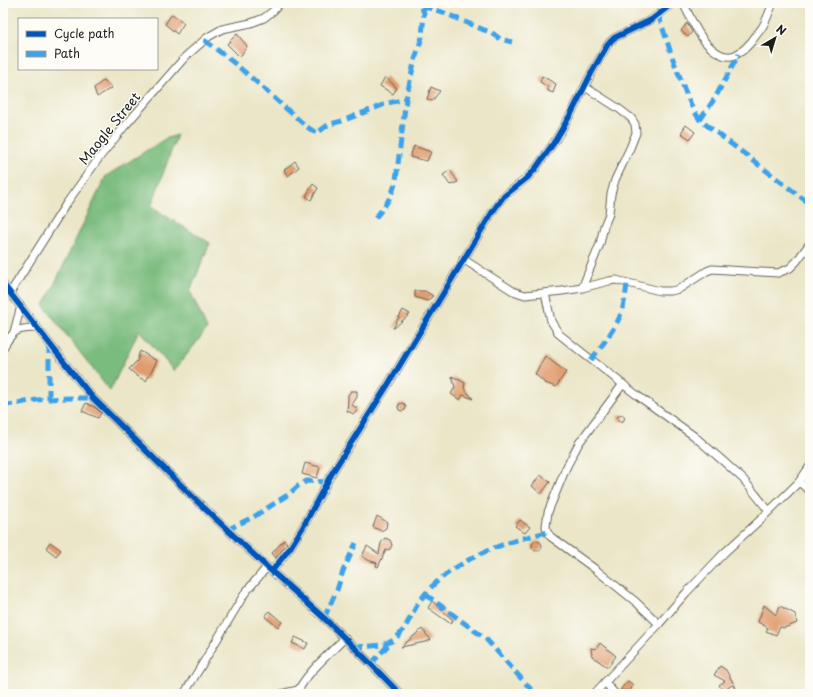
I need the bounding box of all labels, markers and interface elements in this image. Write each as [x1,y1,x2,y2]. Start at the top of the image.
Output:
legend [18,18,158,70]
north arrow [755,18,795,58]
text: N [773,20,790,39]
text: Cycle path [54,24,115,42]
text: Path [54,44,80,62]
street label: Maogle Street [74,88,144,168]

